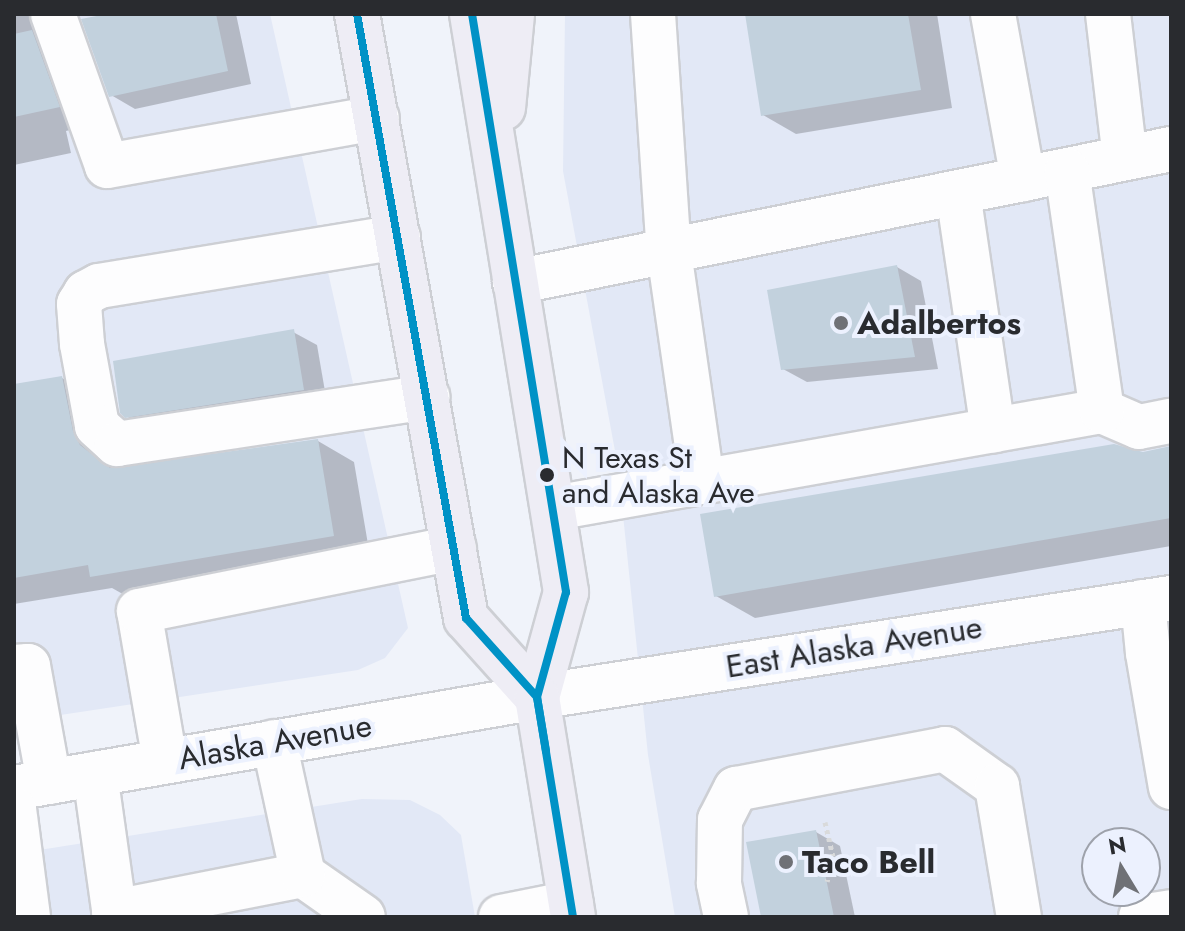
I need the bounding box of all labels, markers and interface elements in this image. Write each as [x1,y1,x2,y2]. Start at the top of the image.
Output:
place label: Adalbertos [857,304,1021,342]
marker: Adalbertos [832,314,850,332]
place label: N Texas St and Alaska Ave [562,440,755,510]
marker: N Texas St and Alaska Ave [539,467,555,483]
street label: East Alaska Avenue [723,608,985,686]
street label: Alaska Avenue [175,706,375,778]
north arrow [1081,827,1161,907]
text: N [1106,828,1129,863]
place label: Taco Bell [802,843,935,881]
marker: Taco Bell [777,853,795,871]

